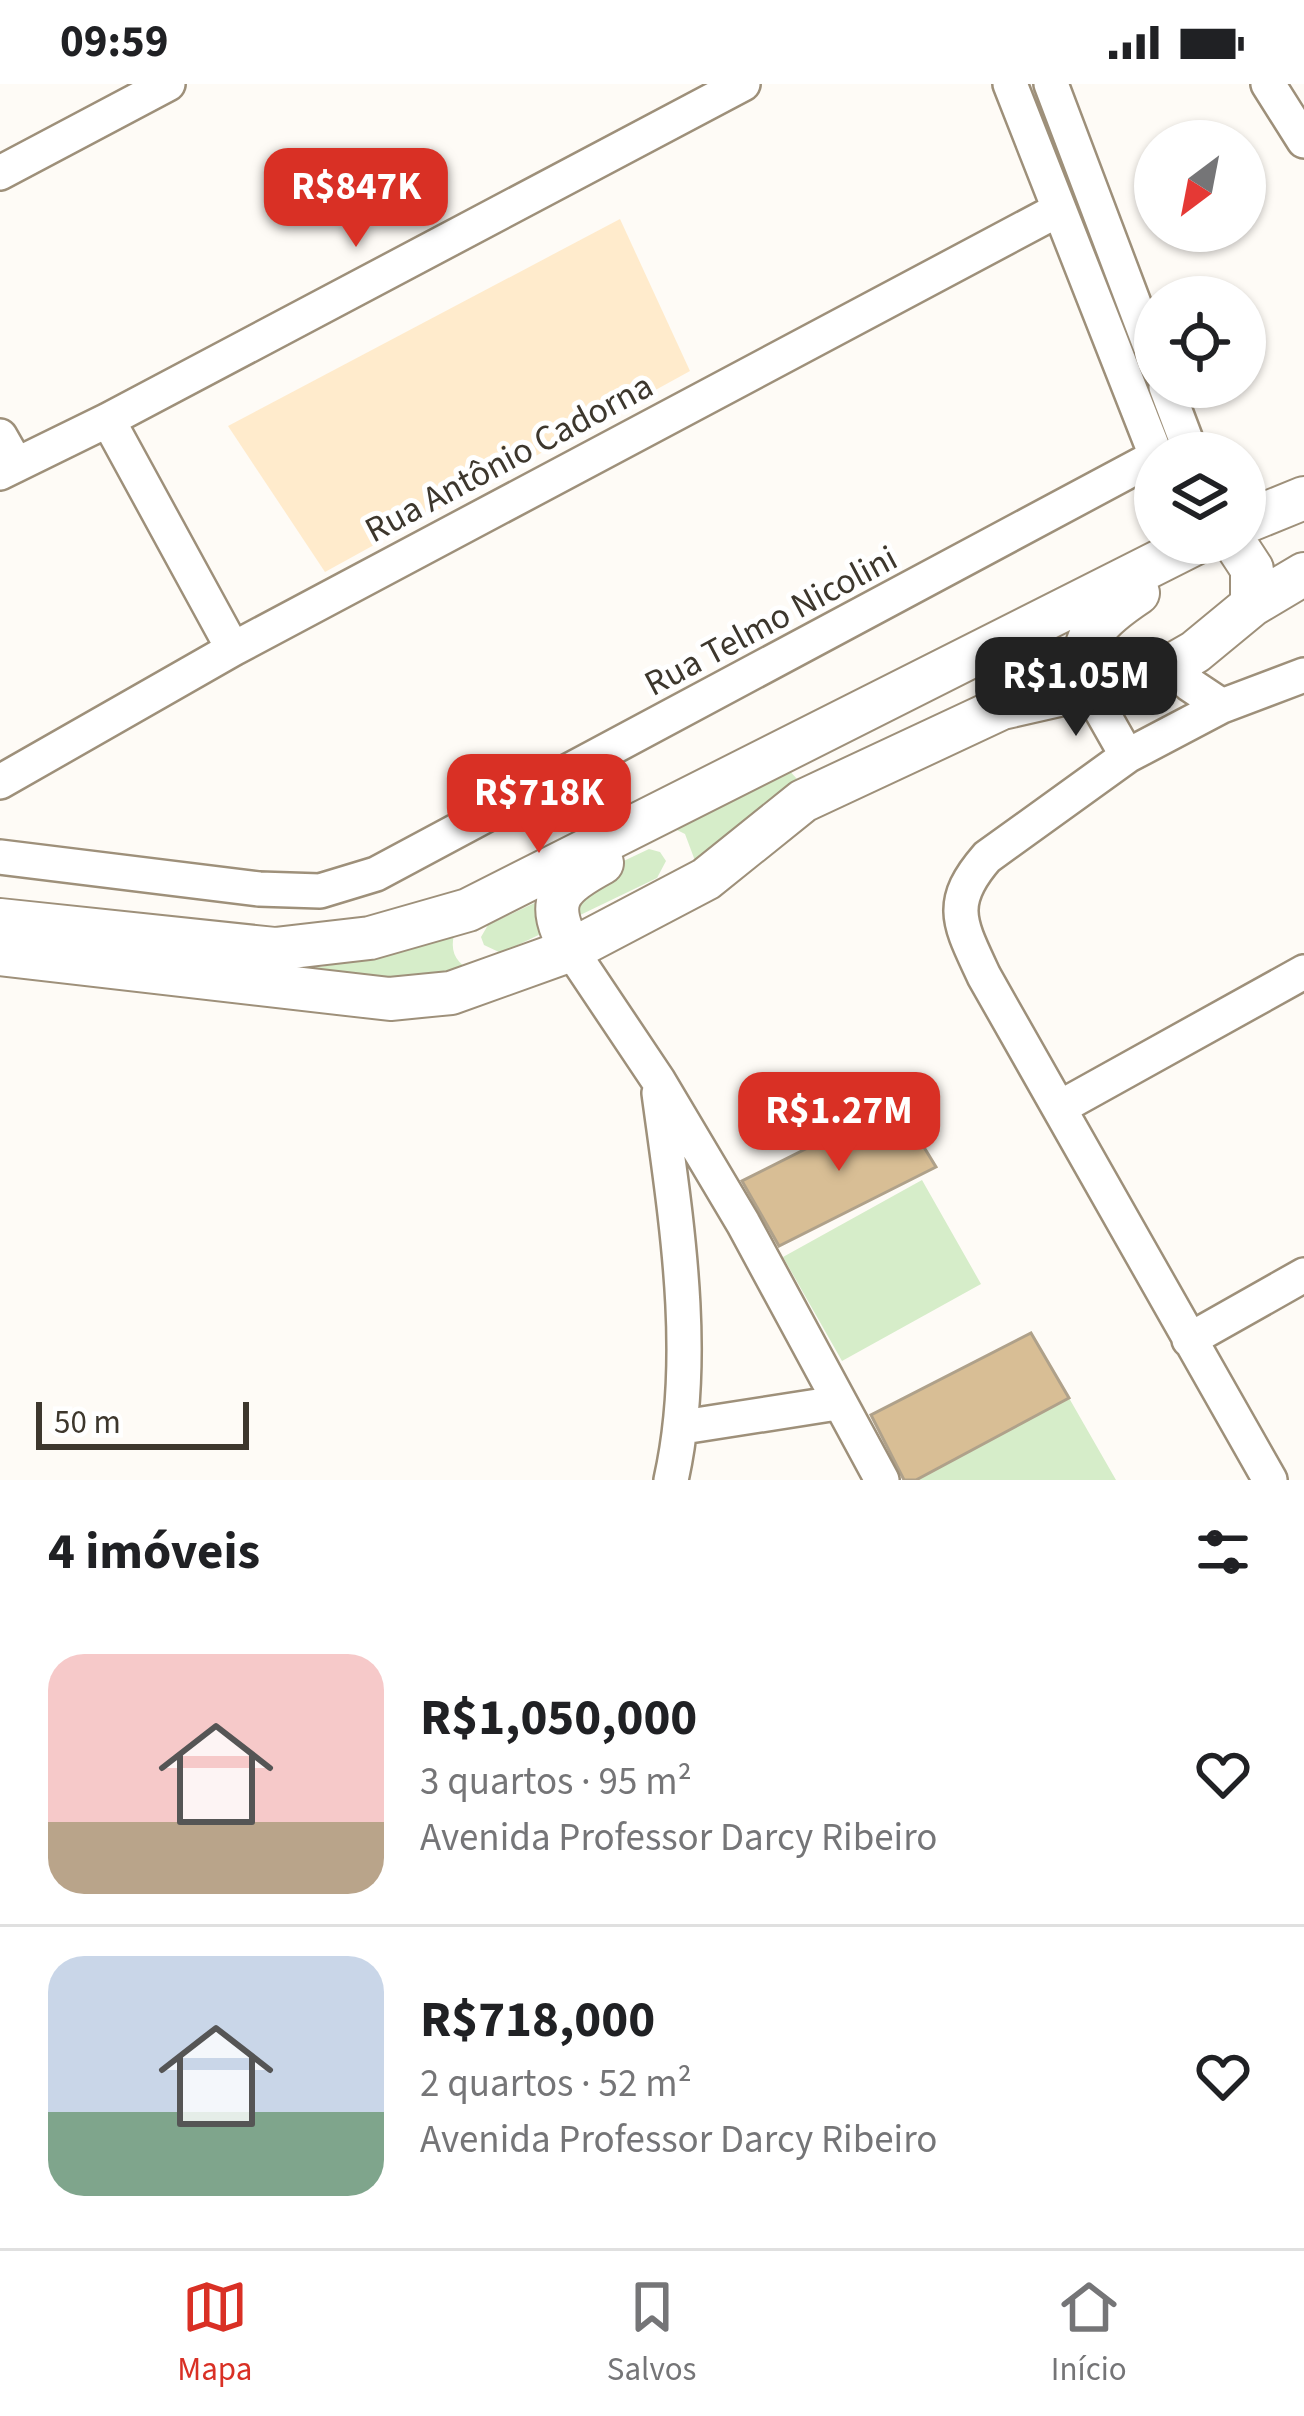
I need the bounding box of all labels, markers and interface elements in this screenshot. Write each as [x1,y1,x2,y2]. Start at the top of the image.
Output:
text: 09:59 [60,10,169,74]
north arrow [1134,120,1266,252]
map controls [1134,120,1266,564]
pin: R$847K [258,148,454,250]
text: R$847K [291,159,421,215]
button: locate [1134,276,1266,408]
street label: Rua Antônio Cadorna [356,360,662,556]
button: layers [1134,432,1266,564]
street label: Rua Telmo Nicolini [635,533,907,709]
pin: R$1.05M [965,637,1187,739]
text: R$1.05M [1002,648,1150,704]
pin: R$718K [441,754,637,856]
text: R$718K [474,765,604,821]
pin: R$1.27M [728,1072,950,1174]
text: R$1.27M [765,1083,913,1139]
scale bar [36,1396,249,1449]
text: 50 m [54,1399,121,1446]
text: 4 imóveis [48,1516,260,1588]
icon: filters [1190,1519,1256,1585]
text: R$1,050,000 [420,1682,697,1754]
icon: home [144,1702,288,1846]
icon: heart [1190,1741,1256,1807]
text: 3 quartos · 95 m² [420,1754,692,1810]
text: Avenida Professor Darcy Ribeiro [420,1810,938,1866]
text: R$718,000 [420,1984,655,2056]
icon: home [144,2004,288,2148]
icon: heart [1190,2043,1256,2109]
text: 2 quartos · 52 m² [420,2056,692,2112]
text: Avenida Professor Darcy Ribeiro [420,2112,938,2168]
tab: Mapa [177,2274,252,2393]
tab: Salvos [607,2274,696,2393]
tab: Início [1051,2274,1127,2393]

